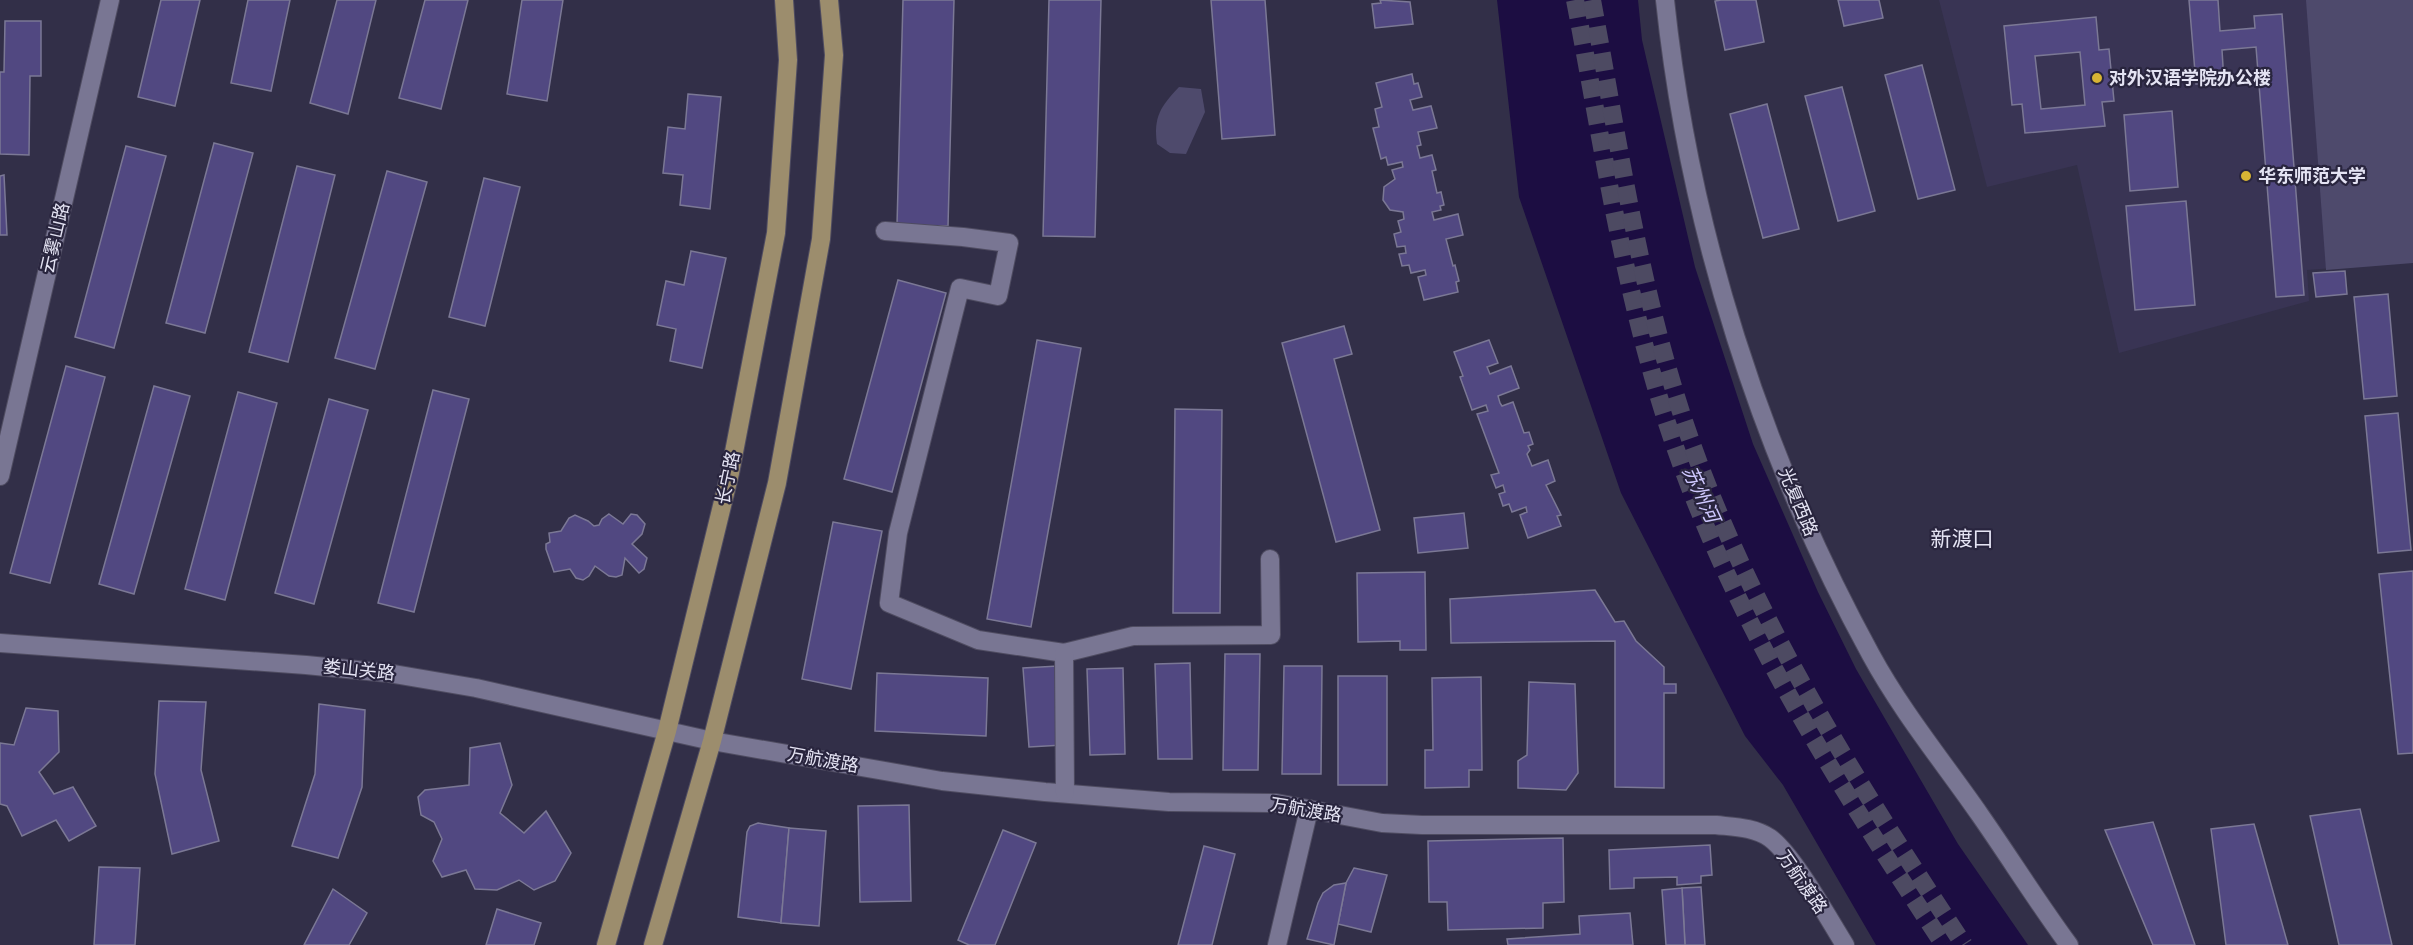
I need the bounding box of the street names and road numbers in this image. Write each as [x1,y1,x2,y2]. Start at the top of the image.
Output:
street label: 云雾山路 [35,200,74,276]
street label: 长宁路 [711,449,744,507]
street label: 光复西路 [1774,464,1823,539]
street label: 娄山关路 [322,654,396,685]
street label: 万航渡路 [786,742,861,777]
street label: 万航渡路 [1269,793,1343,826]
street label: 万航渡路 [1772,846,1832,918]

